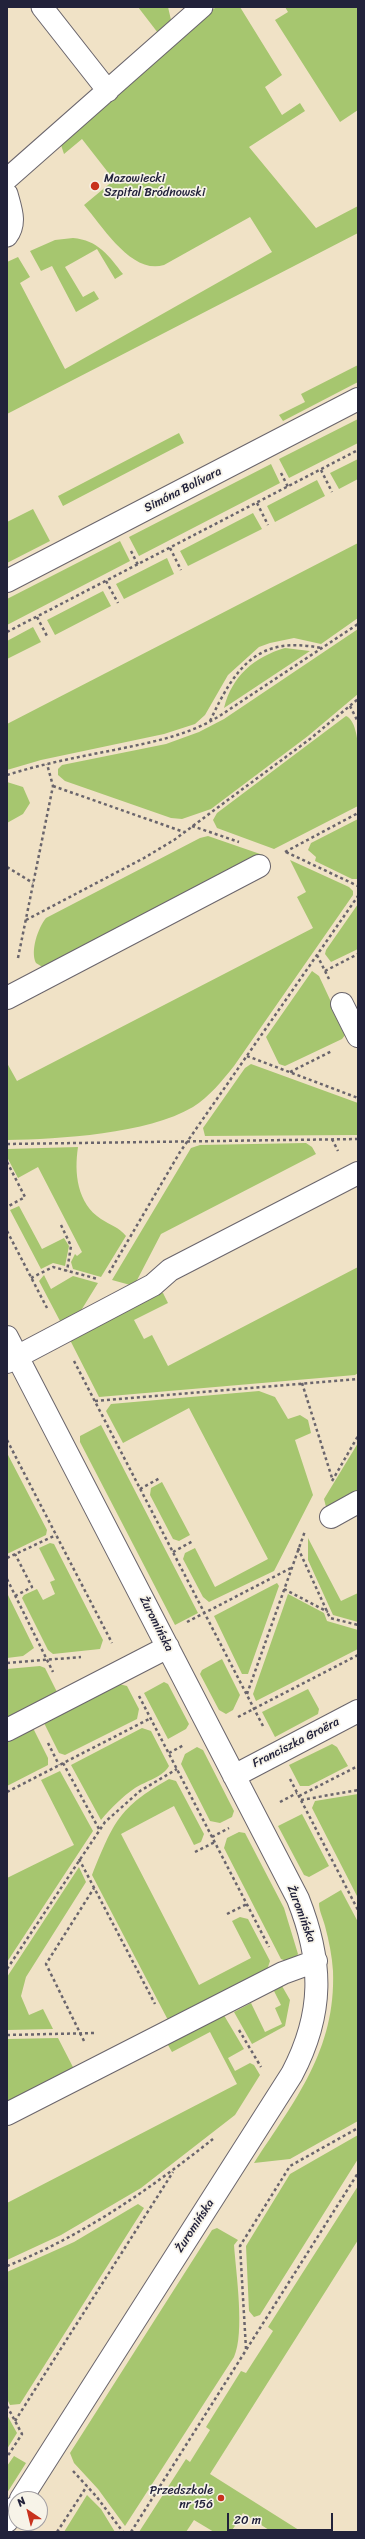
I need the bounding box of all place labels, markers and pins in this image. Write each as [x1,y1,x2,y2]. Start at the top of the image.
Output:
place label: Mazowiecki Szpital Bródnowski [104,172,205,200]
marker: Mazowiecki Szpital Bródnowski [89,180,101,192]
place label: Przedszkole nr 156 [150,2484,213,2512]
marker: Przedszkole nr 156 [216,2493,226,2503]

